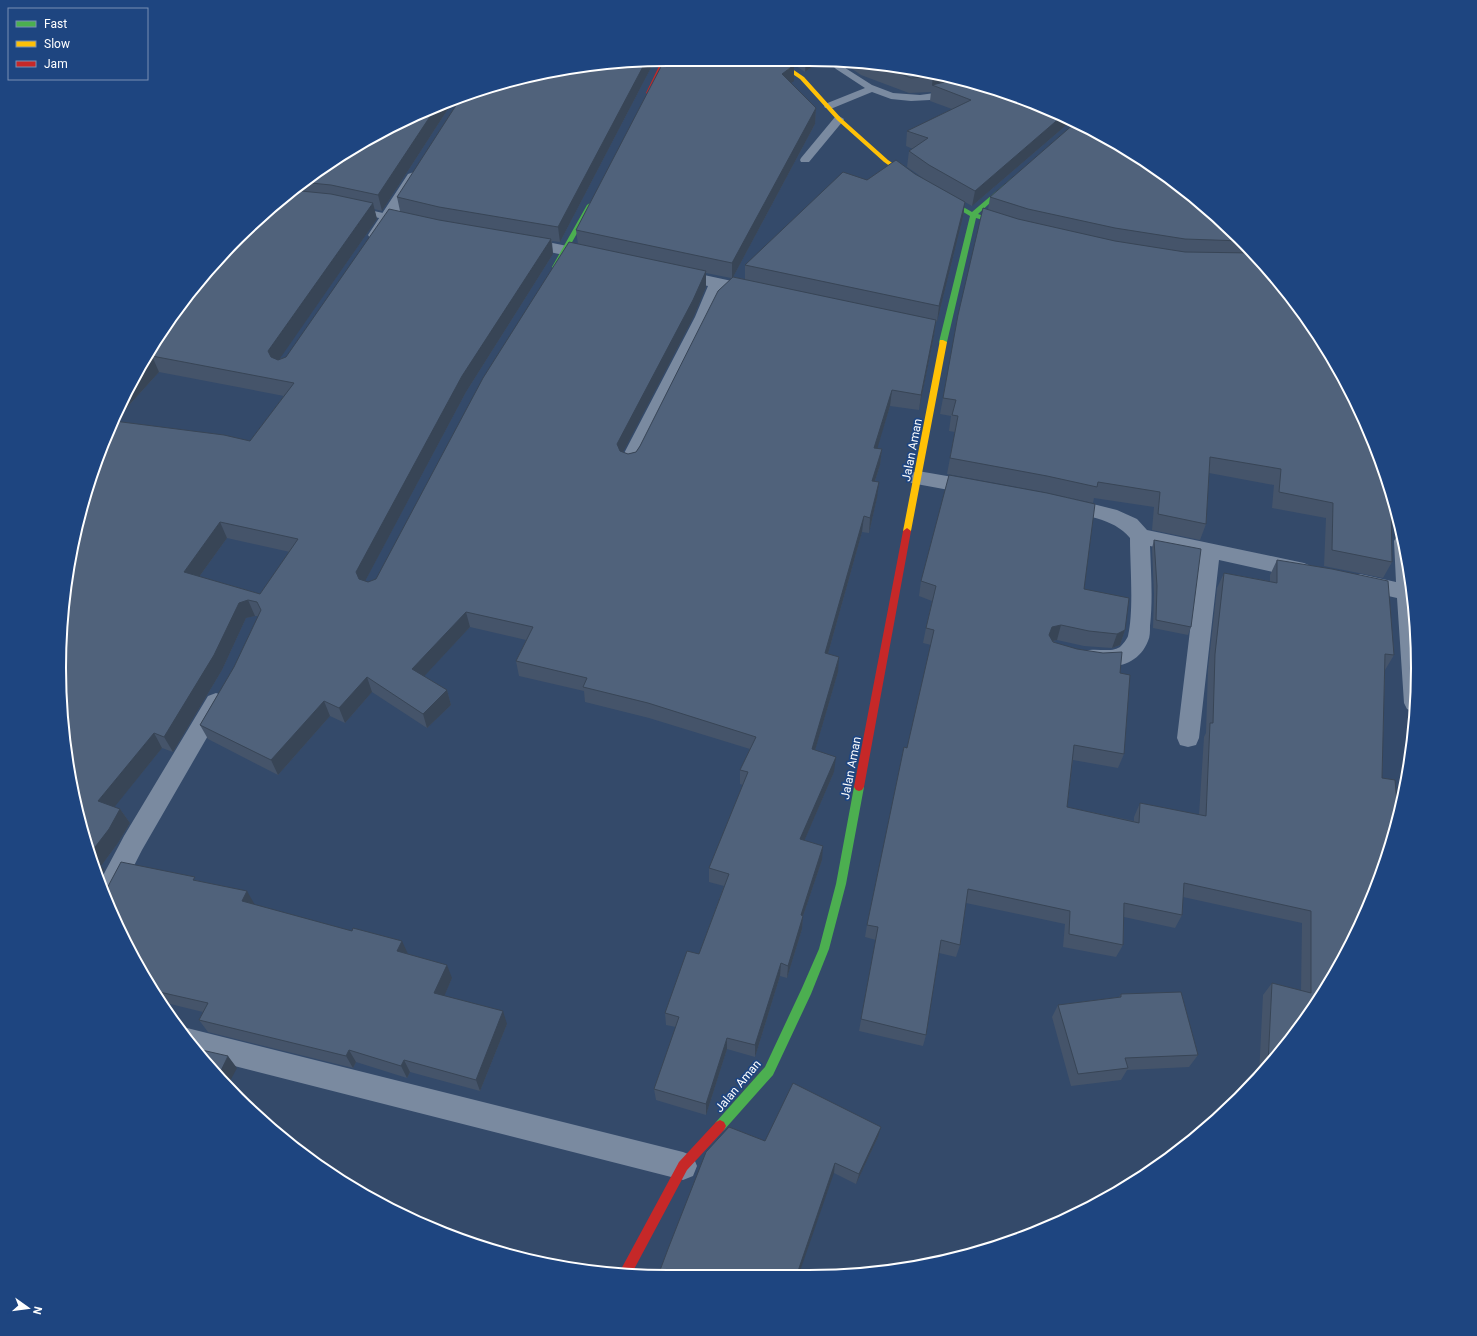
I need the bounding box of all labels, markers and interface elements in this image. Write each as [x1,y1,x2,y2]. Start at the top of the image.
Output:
legend [8,8,148,80]
text: Fast [44,17,67,31]
text: Slow [44,37,70,51]
text: Jam [44,57,68,71]
street label: Jalan Aman [899,417,925,483]
street label: Jalan Aman [838,735,864,801]
street label: Jalan Aman [712,1057,764,1115]
north arrow [8,1288,48,1328]
text: N [30,1305,44,1316]

